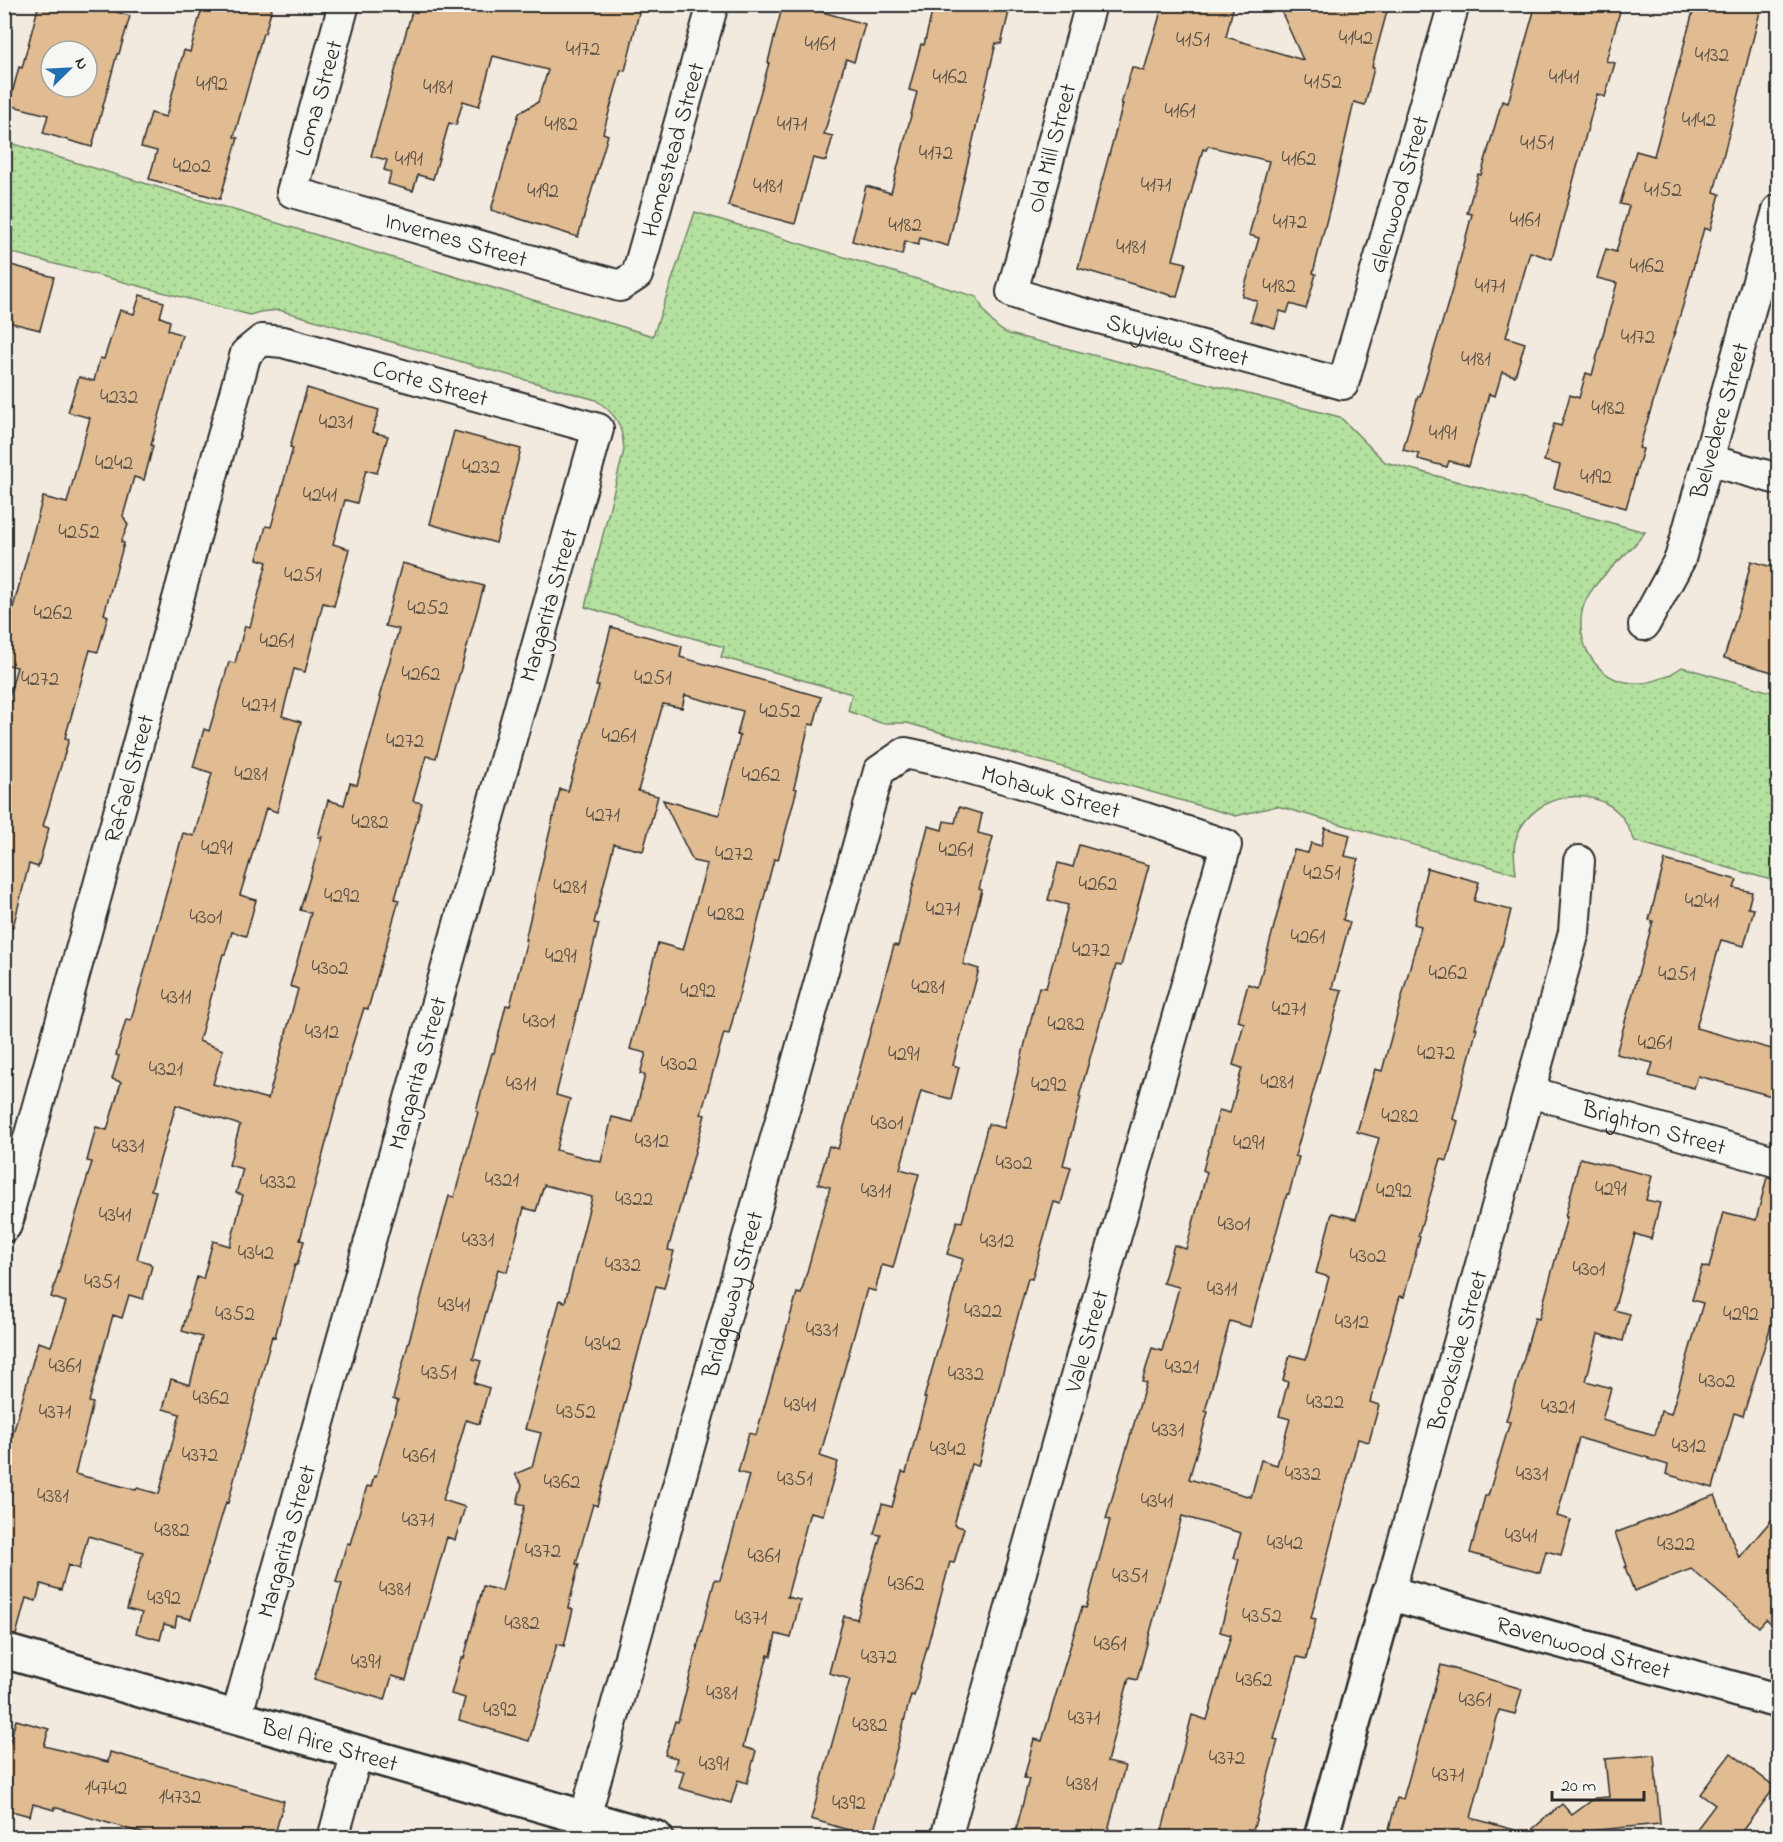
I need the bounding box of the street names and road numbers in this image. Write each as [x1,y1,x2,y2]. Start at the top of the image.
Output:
street label: Loma Street [287,36,354,161]
street label: Homestead Street [634,59,716,241]
street label: Old Mill Street [1019,80,1087,217]
street label: Glenwood Street [1361,112,1440,278]
street label: Invernes Street [380,204,531,279]
street label: Skyview Street [1102,306,1252,378]
street label: Belvedere Street [1682,339,1760,504]
street label: Corte Street [368,352,492,418]
street label: Margarita Street [512,525,589,686]
street label: Rafael Street [96,711,165,847]
street label: Mohawk Street [977,757,1124,830]
street label: Margarita Street [381,993,458,1154]
street label: Brighton Street [1576,1092,1730,1166]
street label: Bridgeway Street [694,1208,774,1383]
street label: Brookside Street [1420,1266,1499,1436]
street label: Vale Street [1057,1286,1120,1398]
street label: Margarita Street [250,1461,327,1622]
street label: Ravenwood Street [1492,1609,1674,1690]
street label: Bel Aire Street [256,1710,402,1783]

